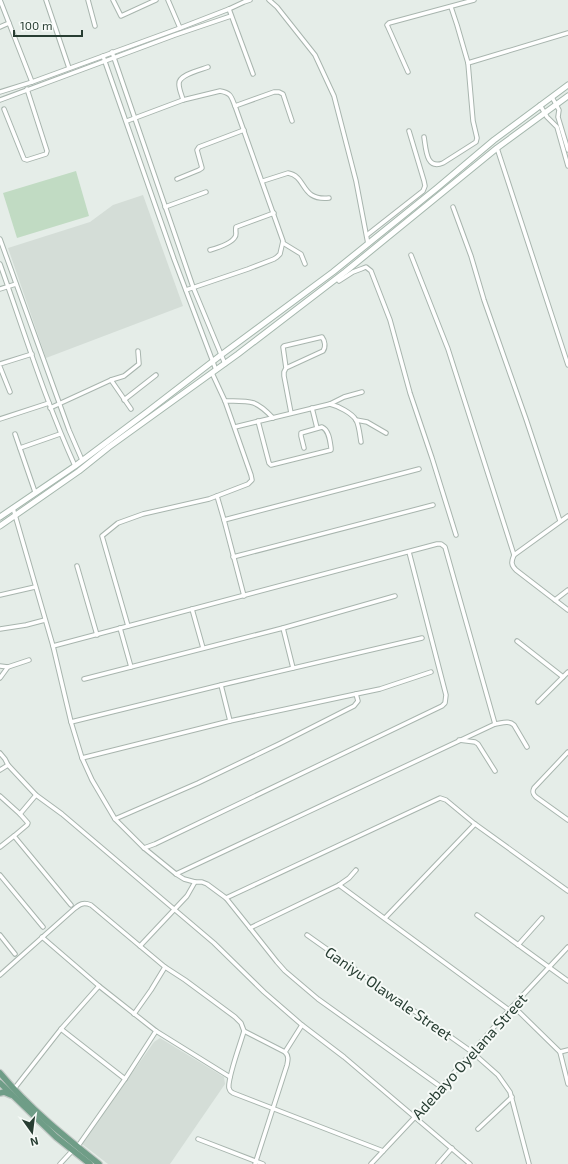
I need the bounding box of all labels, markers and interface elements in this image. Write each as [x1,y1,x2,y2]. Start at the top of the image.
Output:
scale bar [14,12,82,38]
text: 100 m [20,18,52,32]
street label: Ganiyu Olawale Street [322,942,456,1044]
street label: Adebayo Oyelana Street [408,989,530,1123]
north arrow [12,1112,52,1152]
text: N [29,1135,40,1149]

